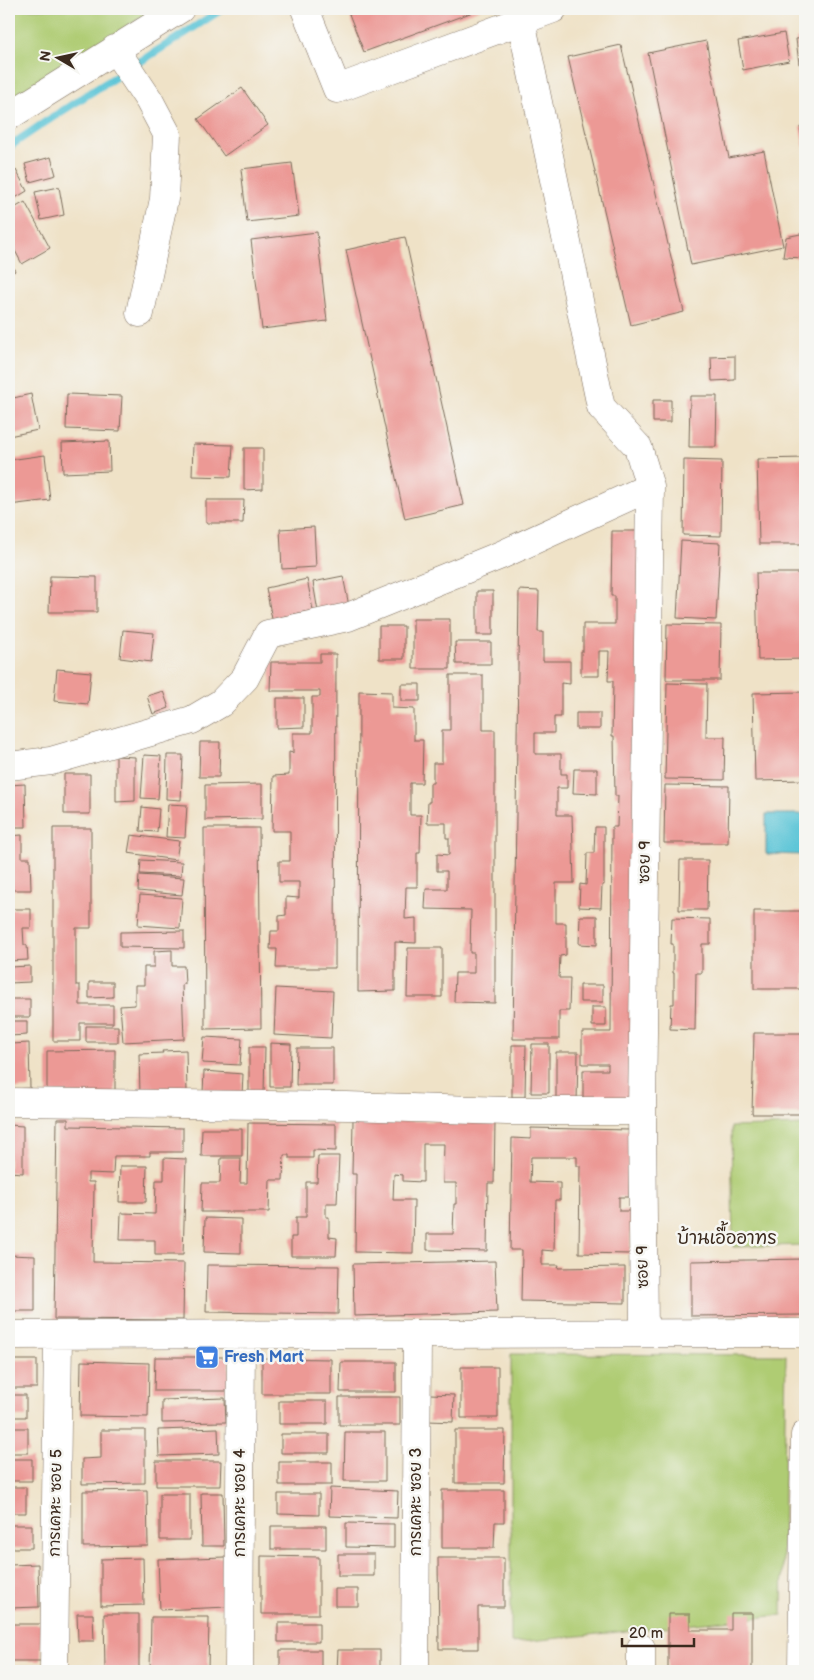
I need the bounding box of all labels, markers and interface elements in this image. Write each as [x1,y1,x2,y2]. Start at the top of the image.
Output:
north arrow [32,32,82,82]
text: N [36,50,55,63]
street label: ซอย 9 [635,840,655,884]
district label: บ้านเอื้ออาทร [677,1221,777,1249]
street label: ซอย 9 [633,1245,653,1289]
supermarket icon: Fresh Mart [194,1344,220,1370]
place label: Fresh Mart [224,1348,304,1367]
street label: การเคหะ ซอย 3 [407,1447,426,1556]
street label: การเคหะ ซอย 4 [231,1448,250,1557]
street label: การเคหะ ซอย 5 [46,1449,66,1557]
scale bar [622,1615,694,1647]
text: 20 m [629,1624,663,1643]

